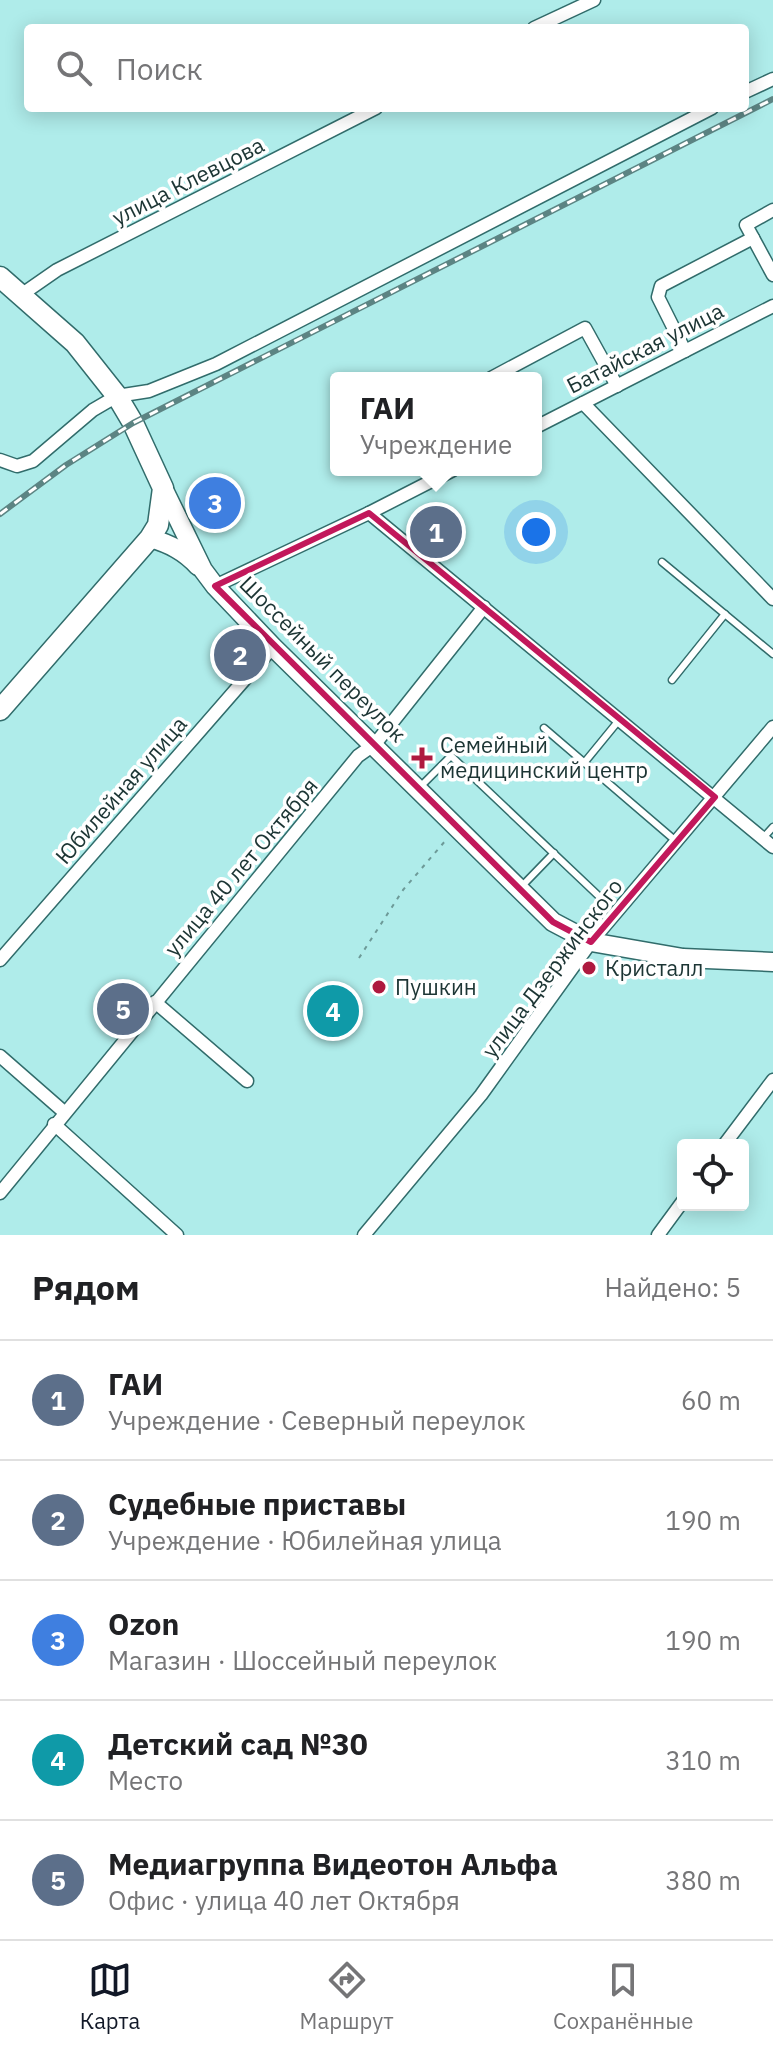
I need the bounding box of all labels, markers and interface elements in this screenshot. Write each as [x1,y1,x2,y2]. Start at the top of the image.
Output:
search box [24,24,749,112]
icon: search [52,46,96,90]
text: Поиск [116,49,203,88]
street label: улица Клевцова [107,130,269,231]
street label: Батайская улица [561,295,729,400]
popup [330,372,542,476]
text: ГАИ [360,388,415,427]
text: Учреждение [360,427,512,461]
pin: 3 [189,473,241,533]
pin: 1 [410,502,462,562]
your location [516,512,556,552]
street label: Шоссейный переулок [234,569,413,748]
pin: 2 [214,625,266,685]
street label: Юбилейная улица [49,710,193,870]
place label: Семейный медицинский центр [440,730,648,784]
marker: Семейный медицинский центр [411,747,433,769]
street label: улица 40 лет Октября [157,772,324,962]
street label: улица Дзержинского [475,872,629,1063]
place label: Кристалл [605,953,703,982]
marker: Кристалл [580,959,598,977]
place label: Пушкин [395,972,477,1001]
marker: Пушкин [370,978,388,996]
pin: 5 [97,979,149,1039]
pin: 4 [307,981,359,1041]
map controls [677,1139,749,1211]
button: locate [677,1139,749,1211]
text: Рядом [32,1265,140,1309]
text: Найдено: 5 [604,1270,741,1304]
text: ГАИ [108,1364,163,1403]
text: 1 [50,1383,66,1417]
text: 60 m [681,1383,741,1417]
text: Учреждение · Северный переулок [108,1403,526,1437]
text: Судебные приставы [108,1484,406,1523]
text: 2 [50,1503,66,1537]
text: 190 m [665,1503,741,1537]
text: Учреждение · Юбилейная улица [108,1523,502,1557]
text: Ozon [108,1604,179,1643]
text: 3 [50,1623,66,1657]
text: 190 m [665,1623,741,1657]
text: Магазин · Шоссейный переулок [108,1643,497,1677]
text: Детский сад №30 [108,1724,368,1763]
text: 4 [50,1743,66,1777]
text: 310 m [665,1743,741,1777]
text: Место [108,1763,183,1797]
text: Медиагруппа Видеотон Альфа [108,1844,558,1883]
text: 5 [50,1863,66,1897]
text: 380 m [665,1863,741,1897]
text: Офис · улица 40 лет Октября [108,1883,460,1917]
tab: Карта [80,1958,140,2035]
tab: Маршрут [300,1958,394,2035]
tab: Сохранённые [553,1958,693,2035]

